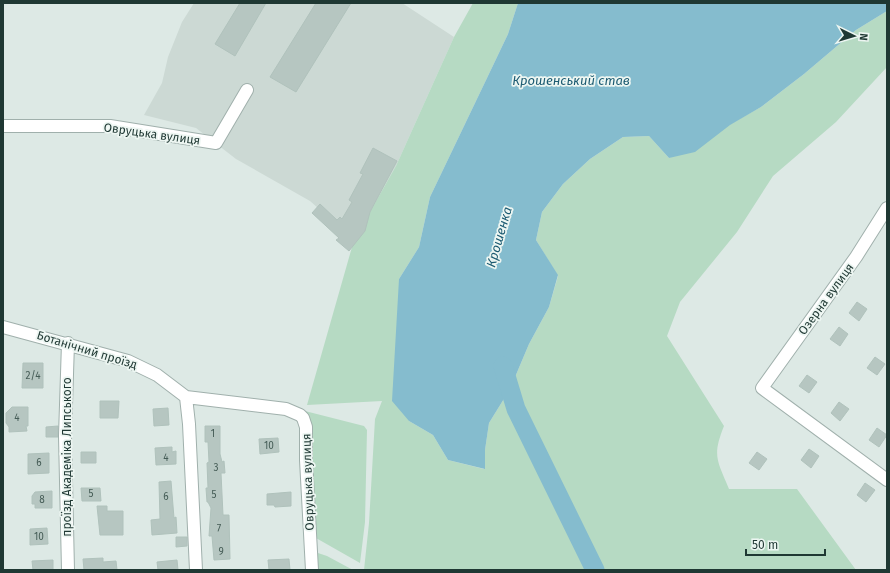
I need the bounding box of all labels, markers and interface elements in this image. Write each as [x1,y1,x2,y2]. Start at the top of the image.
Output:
north arrow [834,16,874,56]
text: N [857,33,870,41]
water label: Крошенський став [512,73,630,88]
street label: Овруцька вулиця [103,120,201,148]
water label: Крошенка [483,205,515,269]
street label: Озерна вулиця [795,261,857,337]
street label: Ботанічний проїзд [35,328,139,372]
house number: 2/4 [26,370,41,382]
street label: проїзд Академіка Липського [60,377,74,537]
house number: 4 [14,412,20,424]
house number: 1 [211,428,215,440]
street label: Овруцька вулиця [299,433,317,531]
house number: 10 [264,440,274,452]
house number: 4 [163,452,169,464]
house number: 6 [36,457,42,469]
house number: 3 [214,462,219,474]
house number: 5 [88,488,94,500]
house number: 5 [211,489,217,501]
house number: 6 [163,491,169,503]
house number: 8 [39,494,45,506]
house number: 7 [217,523,222,535]
house number: 10 [34,531,44,543]
scale bar [746,531,825,557]
text: 50 m [752,538,778,552]
house number: 9 [218,546,224,558]

